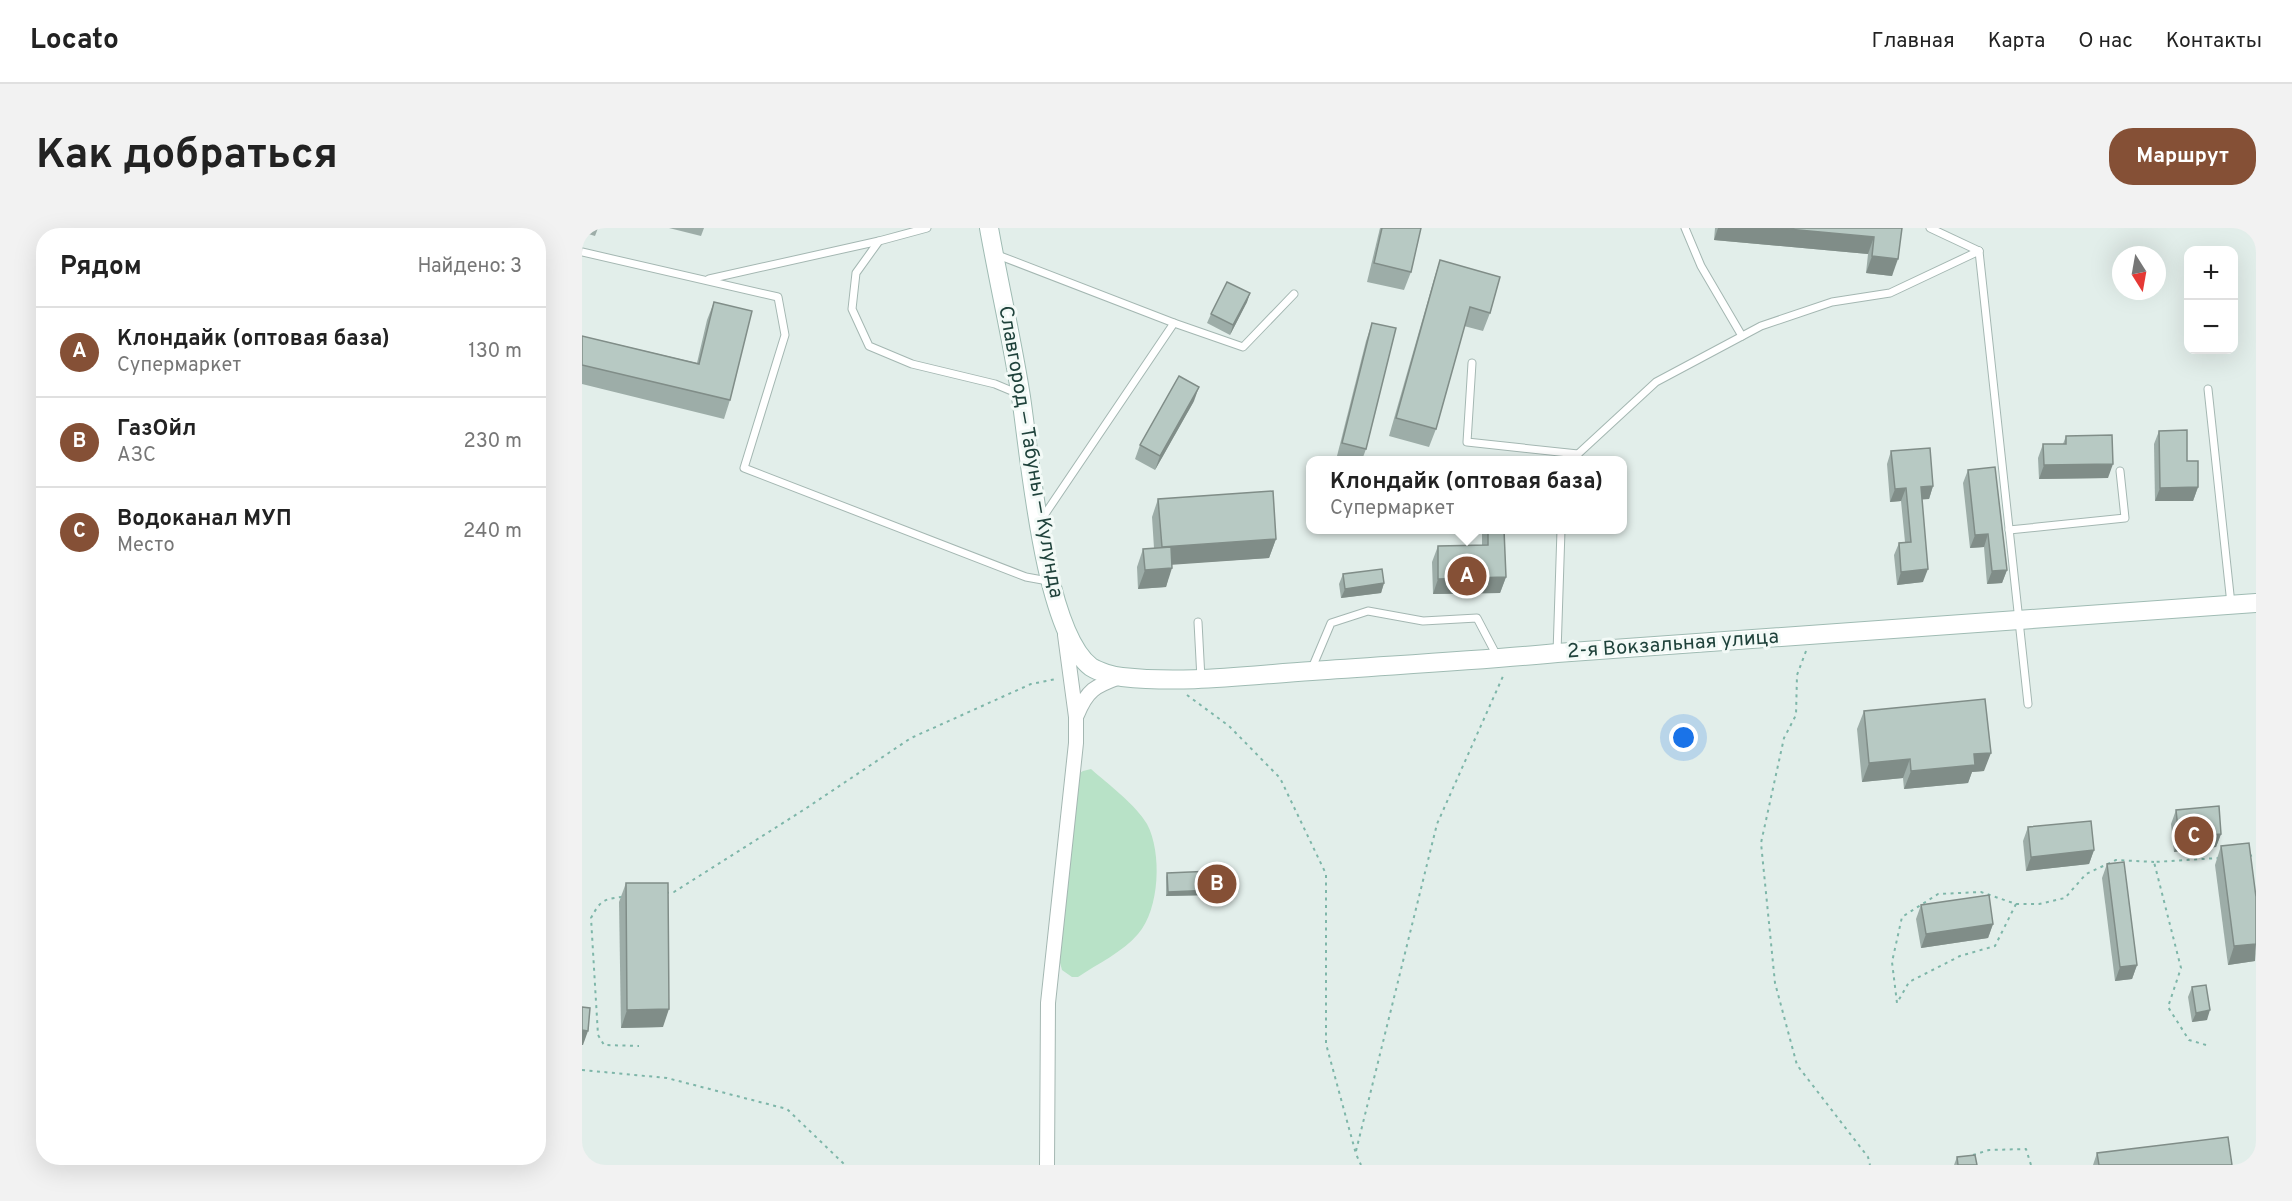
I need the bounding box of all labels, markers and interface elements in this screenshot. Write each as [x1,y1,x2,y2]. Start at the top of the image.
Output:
text: Locato [30,23,119,59]
text: Главная [1871,28,1955,55]
text: Карта [1988,28,2045,55]
text: О нас [2078,28,2133,55]
text: Контакты [2166,28,2262,55]
button: Маршрут [2109,128,2256,185]
text: Как добраться [36,130,338,183]
north arrow [2112,246,2166,300]
map controls [2184,246,2238,354]
button: + [2184,246,2238,300]
text: Рядом [60,251,142,284]
text: Найдено: 3 [418,254,522,280]
button: − [2184,300,2238,354]
street label: Славгород — Табуны — Кулунда [991,304,1069,600]
text: Клондайк (оптовая база) [117,326,390,353]
text: A [72,339,87,365]
text: 130 m [468,339,522,365]
text: Супермаркет [117,353,241,379]
text: ГазОйл [117,416,196,443]
text: B [73,429,86,455]
text: 230 m [463,429,522,455]
text: АЗС [117,443,156,469]
popup [1306,456,1627,534]
text: Клондайк (оптовая база) [1330,469,1603,496]
text: Супермаркет [1330,496,1454,522]
text: Водоканал МУП [117,506,292,533]
text: C [73,519,86,545]
text: 240 m [463,519,522,545]
text: Место [117,533,175,559]
pin: A [1448,554,1486,598]
street label: 2-я Вокзальная улица [1566,625,1780,665]
your location [1669,723,1698,752]
pin: C [2174,814,2214,858]
pin: B [1198,862,1236,906]

